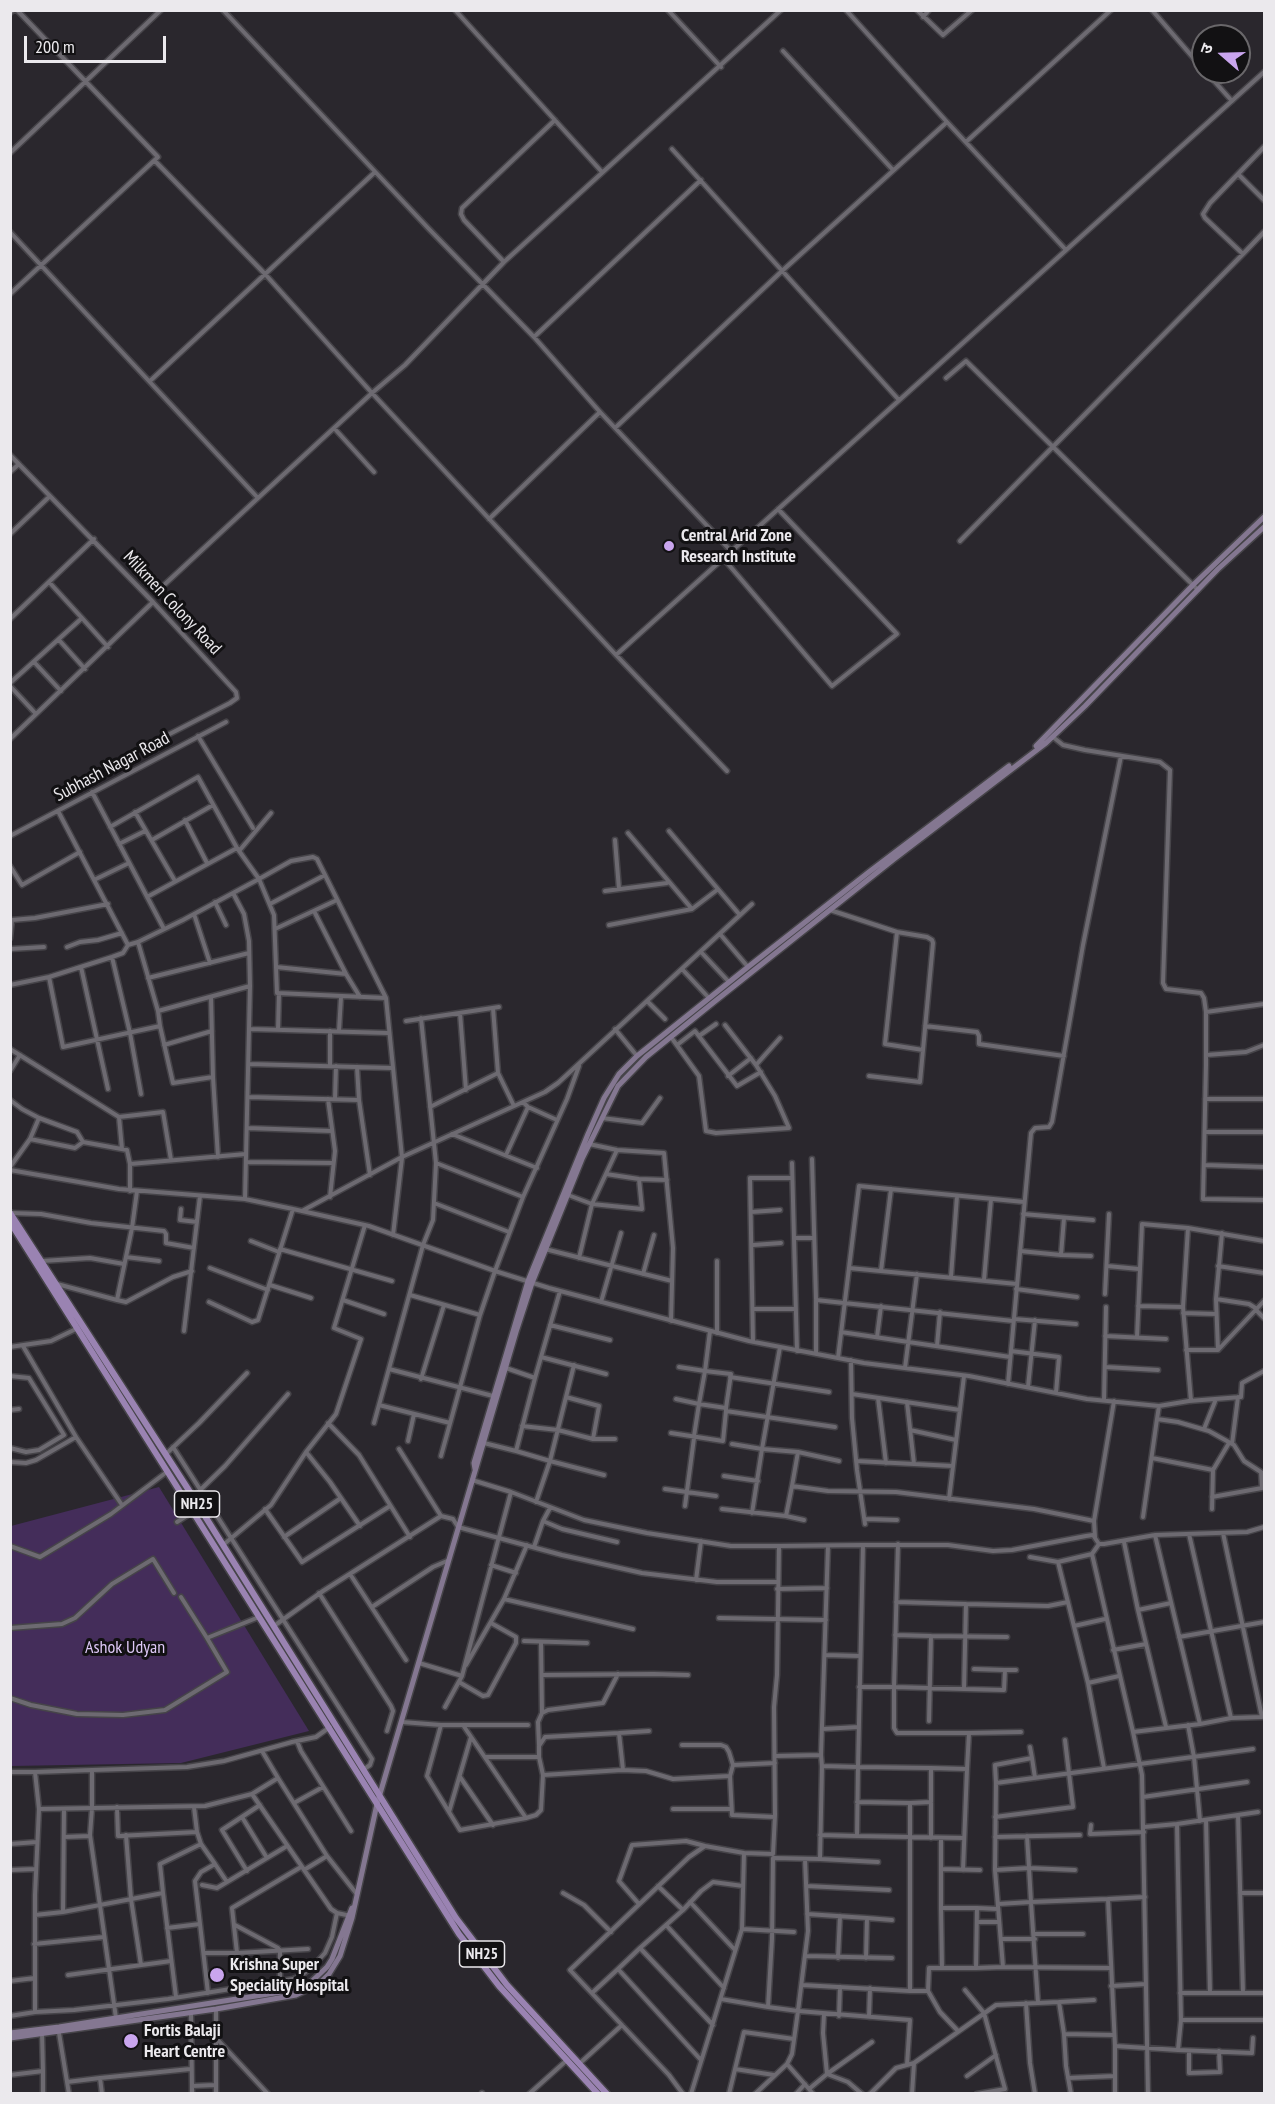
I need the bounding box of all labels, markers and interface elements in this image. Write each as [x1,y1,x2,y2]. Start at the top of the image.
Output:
scale bar [27,24,170,62]
north arrow [1191,24,1251,84]
text: 200 m [35,35,75,58]
text: उ [1195,41,1217,56]
place label: Central Arid Zone Research Institute [681,525,796,568]
marker: Central Arid Zone Research Institute [662,539,676,553]
street label: Milkmen Colony Road [118,547,226,659]
street label: Subhash Nagar Road [51,728,173,806]
road number: NH25 [174,1491,220,1517]
park label: Ashok Udyan [85,1637,165,1659]
road number: NH25 [460,1941,504,1967]
place label: Krishna Super Speciality Hospital [230,1954,349,1996]
marker: Krishna Super Speciality Hospital [208,1966,226,1984]
place label: Fortis Balaji Heart Centre [144,2020,225,2062]
marker: Fortis Balaji Heart Centre [122,2032,140,2050]

